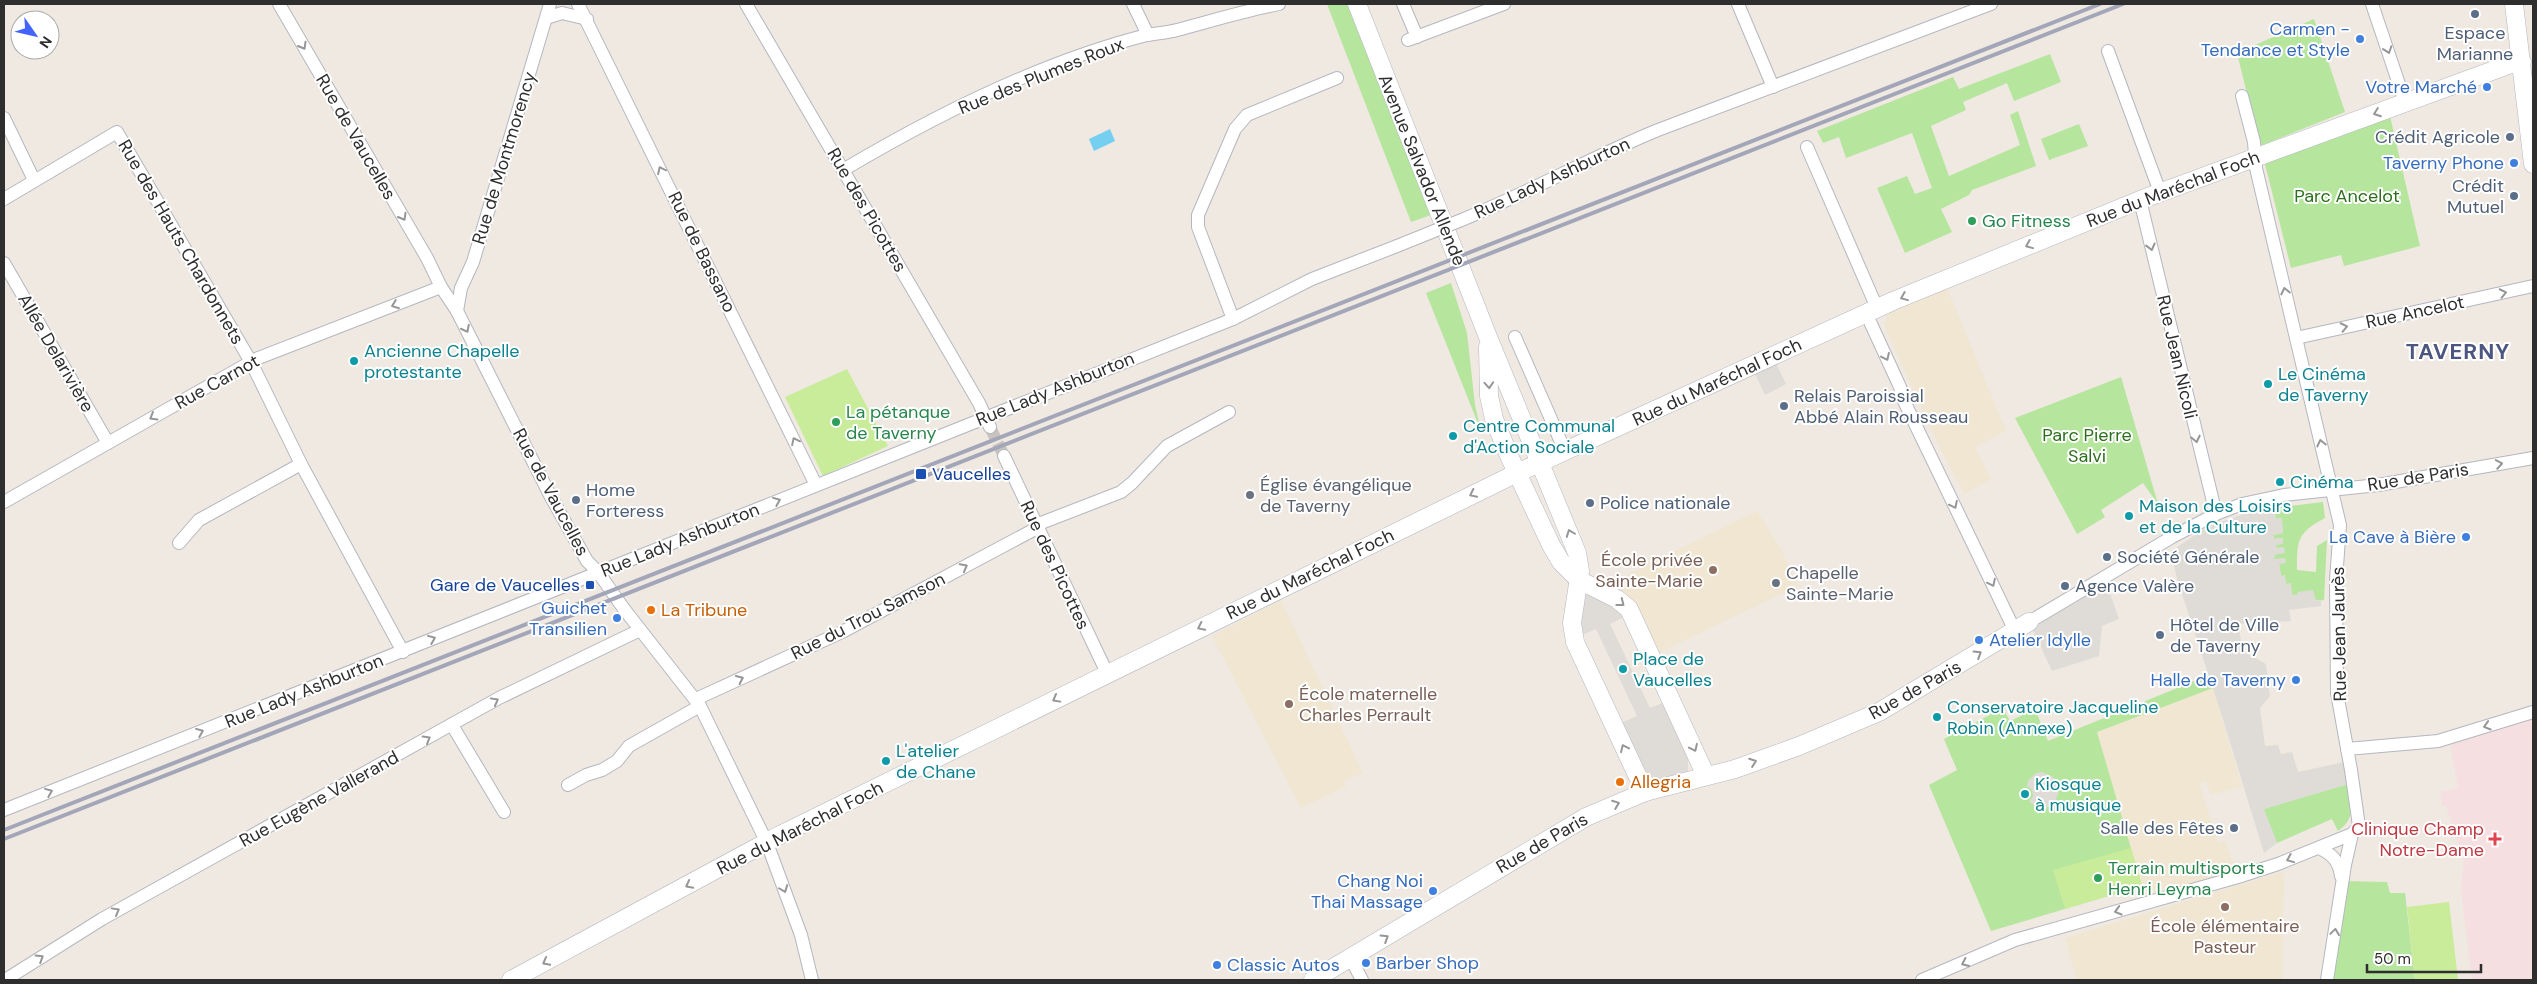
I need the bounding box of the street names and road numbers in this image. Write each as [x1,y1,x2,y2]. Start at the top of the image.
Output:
street label: Rue des Plumes Roux [955,32,1127,120]
street label: Rue de Montmorency [466,69,542,247]
street label: Rue de Vaucelles [310,70,402,204]
street label: Avenue Salvador Allende [1373,71,1471,269]
street label: Rue Lady Ashburton [1470,131,1634,225]
street label: Rue des Hauts Chardonnets [112,135,250,349]
street label: Rue des Picottes [822,143,912,277]
street label: Rue du Maréchal Foch [2083,145,2263,233]
street label: Rue de Bassano [662,187,742,317]
street label: Allée Delarivière [12,289,100,417]
street label: Rue Ancelot [2363,290,2467,334]
street label: Rue Jean Nicoli [2151,293,2203,421]
street label: Rue du Maréchal Foch [1629,332,1805,432]
street label: Rue Lady Ashburton [972,346,1138,432]
street label: Rue Carnot [170,349,264,415]
street label: Rue de Vaucelles [507,424,595,560]
street label: Rue de Paris [2366,457,2470,497]
street label: Rue Lady Ashburton [597,497,763,583]
street label: Rue des Picottes [1015,497,1095,633]
street label: Rue du Maréchal Foch [1222,523,1398,625]
street label: Rue Jean Jaurès [2326,566,2352,702]
street label: Rue du Trou Samson [787,567,949,665]
street label: Rue Lady Ashburton [221,648,387,734]
street label: Rue de Paris [1865,655,1965,725]
street label: Rue Eugène Vallerand [235,745,403,853]
street label: Rue du Maréchal Foch [713,776,887,880]
street label: Rue de Paris [1492,807,1592,879]

